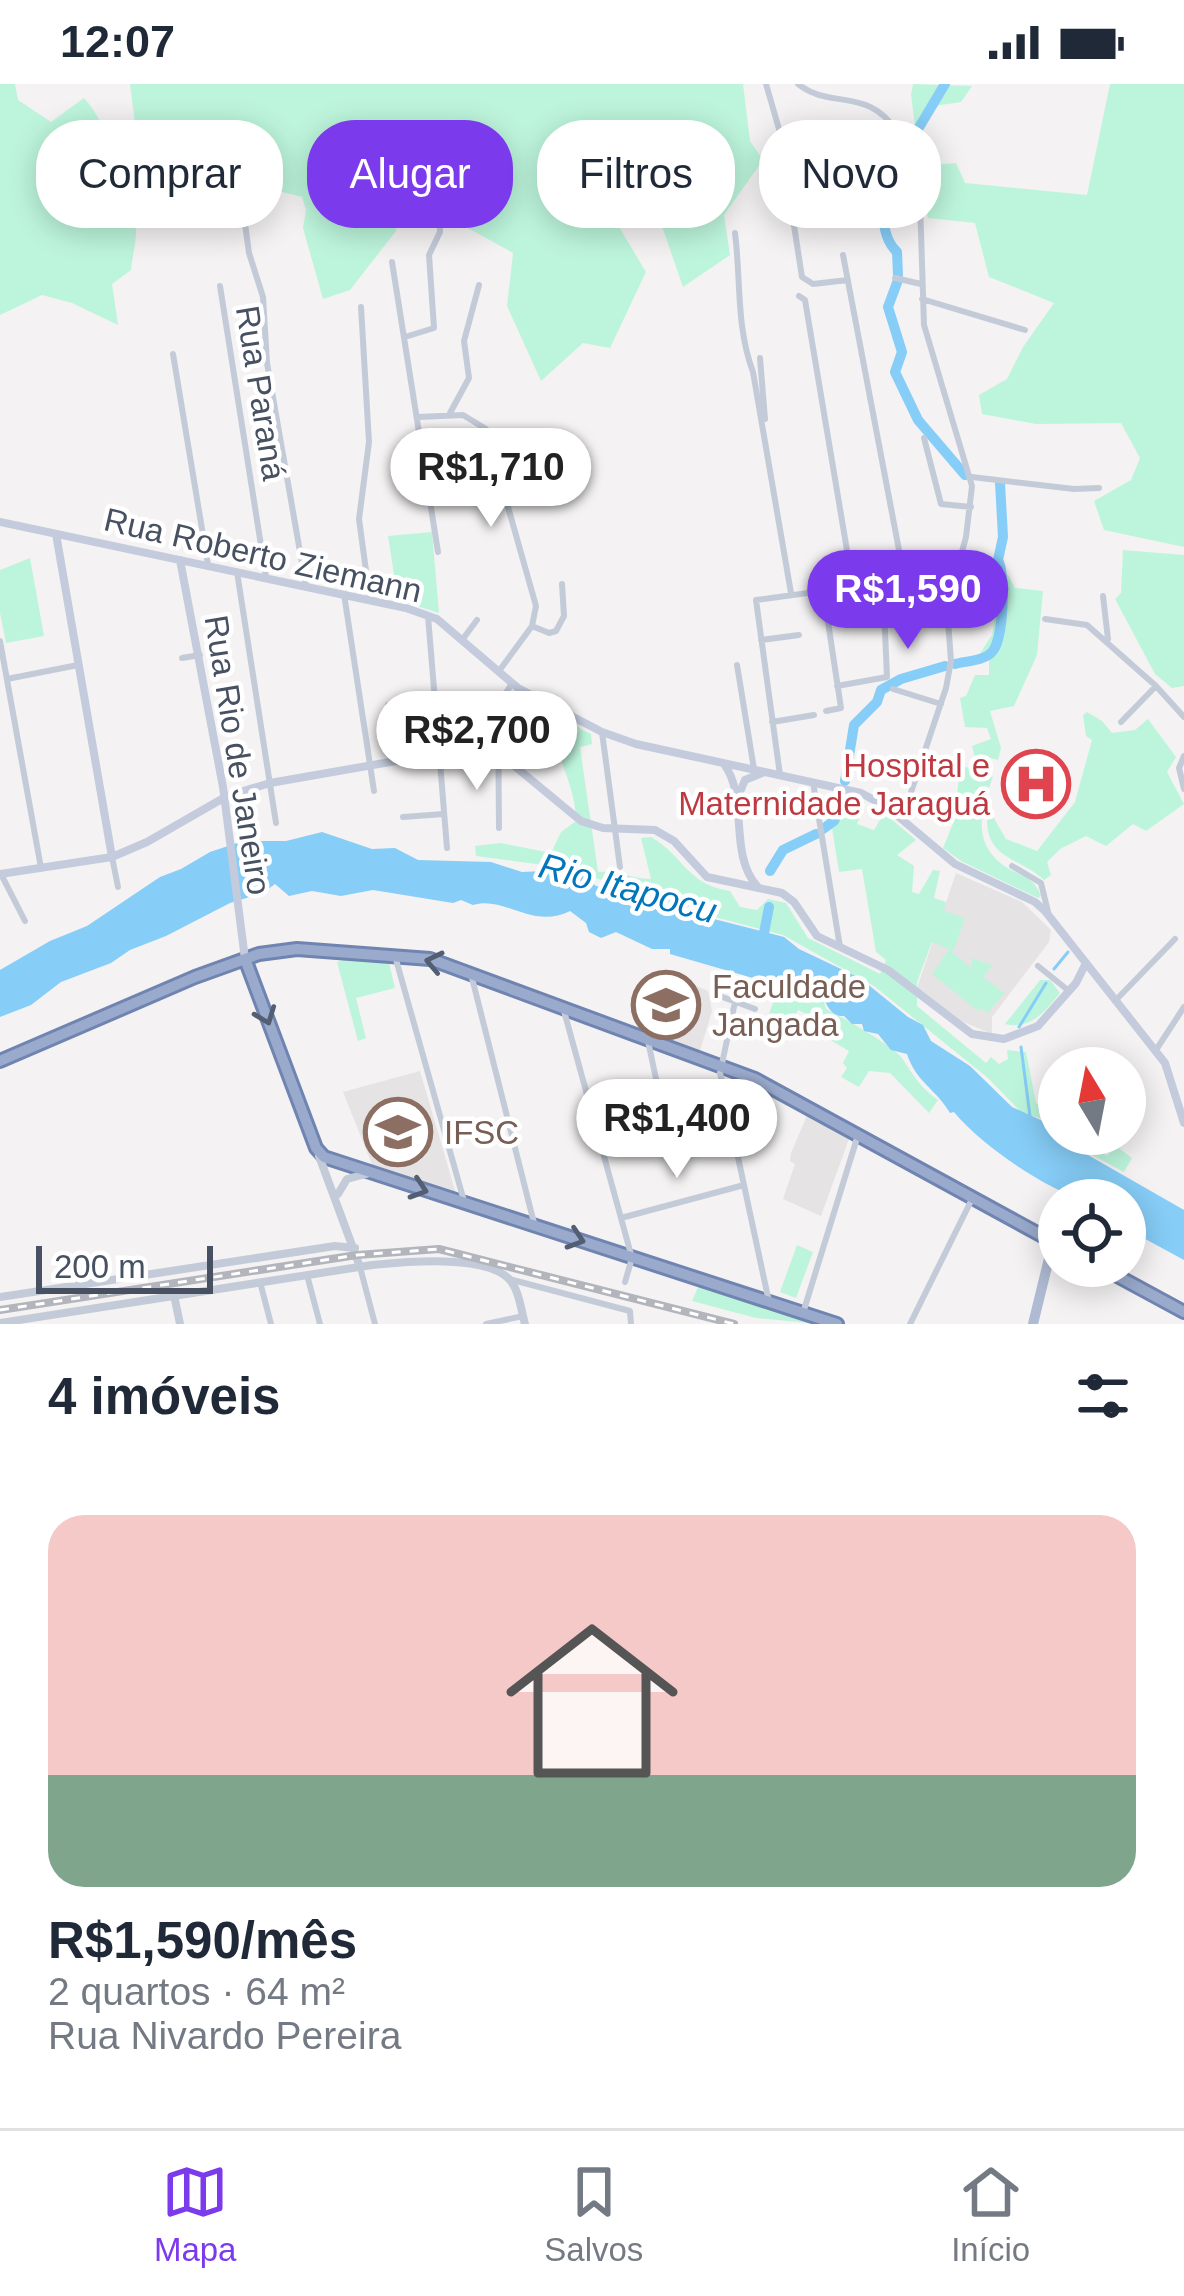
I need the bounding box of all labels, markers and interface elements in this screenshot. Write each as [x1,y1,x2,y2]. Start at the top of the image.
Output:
text: 12:07 [60,16,175,67]
chip: Comprar [36,120,283,228]
chip: Alugar [307,120,513,228]
chip: Filtros [537,120,735,228]
chip: Novo [759,120,941,228]
street label: Rua Paraná [229,303,293,484]
pin: R$1,710 [380,428,602,530]
text: R$1,710 [417,445,565,488]
street label: Rua Roberto Ziemann [101,500,425,610]
pin: R$1,590 [797,550,1019,652]
text: R$1,590 [834,567,982,610]
street label: Rua Rio de Janeiro [198,613,278,897]
pin: R$2,700 [366,691,588,793]
text: R$2,700 [403,708,551,751]
place label: Hospital e Maternidade Jaraguá [678,747,991,822]
hospital icon: Hospital e Maternidade Jaraguá [1001,749,1071,819]
water label: Rio Itapocu [535,845,721,931]
one-way arrow [424,950,444,976]
place label: Faculdade Jangada [712,968,866,1043]
school or university icon: Faculdade Jangada [631,970,701,1040]
one-way arrow [252,1005,276,1026]
north arrow [1038,1047,1146,1155]
map controls [1038,1047,1146,1287]
pin: R$1,400 [566,1079,788,1181]
text: R$1,400 [603,1096,751,1139]
school or university icon: IFSC [363,1097,433,1167]
place label: IFSC [444,1114,519,1151]
one-way arrow [408,1174,429,1199]
button: locate [1038,1179,1146,1287]
one-way arrow [565,1225,586,1250]
scale bar [36,1240,213,1293]
text: 200 m [54,1248,146,1285]
icon: filters [1070,1363,1136,1429]
text: 4 imóveis [48,1368,280,1425]
icon: home [484,1593,700,1809]
text: R$1,590/mês [48,1912,357,1969]
text: 2 quartos · 64 m² [48,1970,345,2013]
text: Rua Nivardo Pereira [48,2014,401,2057]
tab: Mapa [154,2159,236,2269]
tab: Salvos [544,2159,643,2269]
tab: Início [951,2159,1030,2269]

